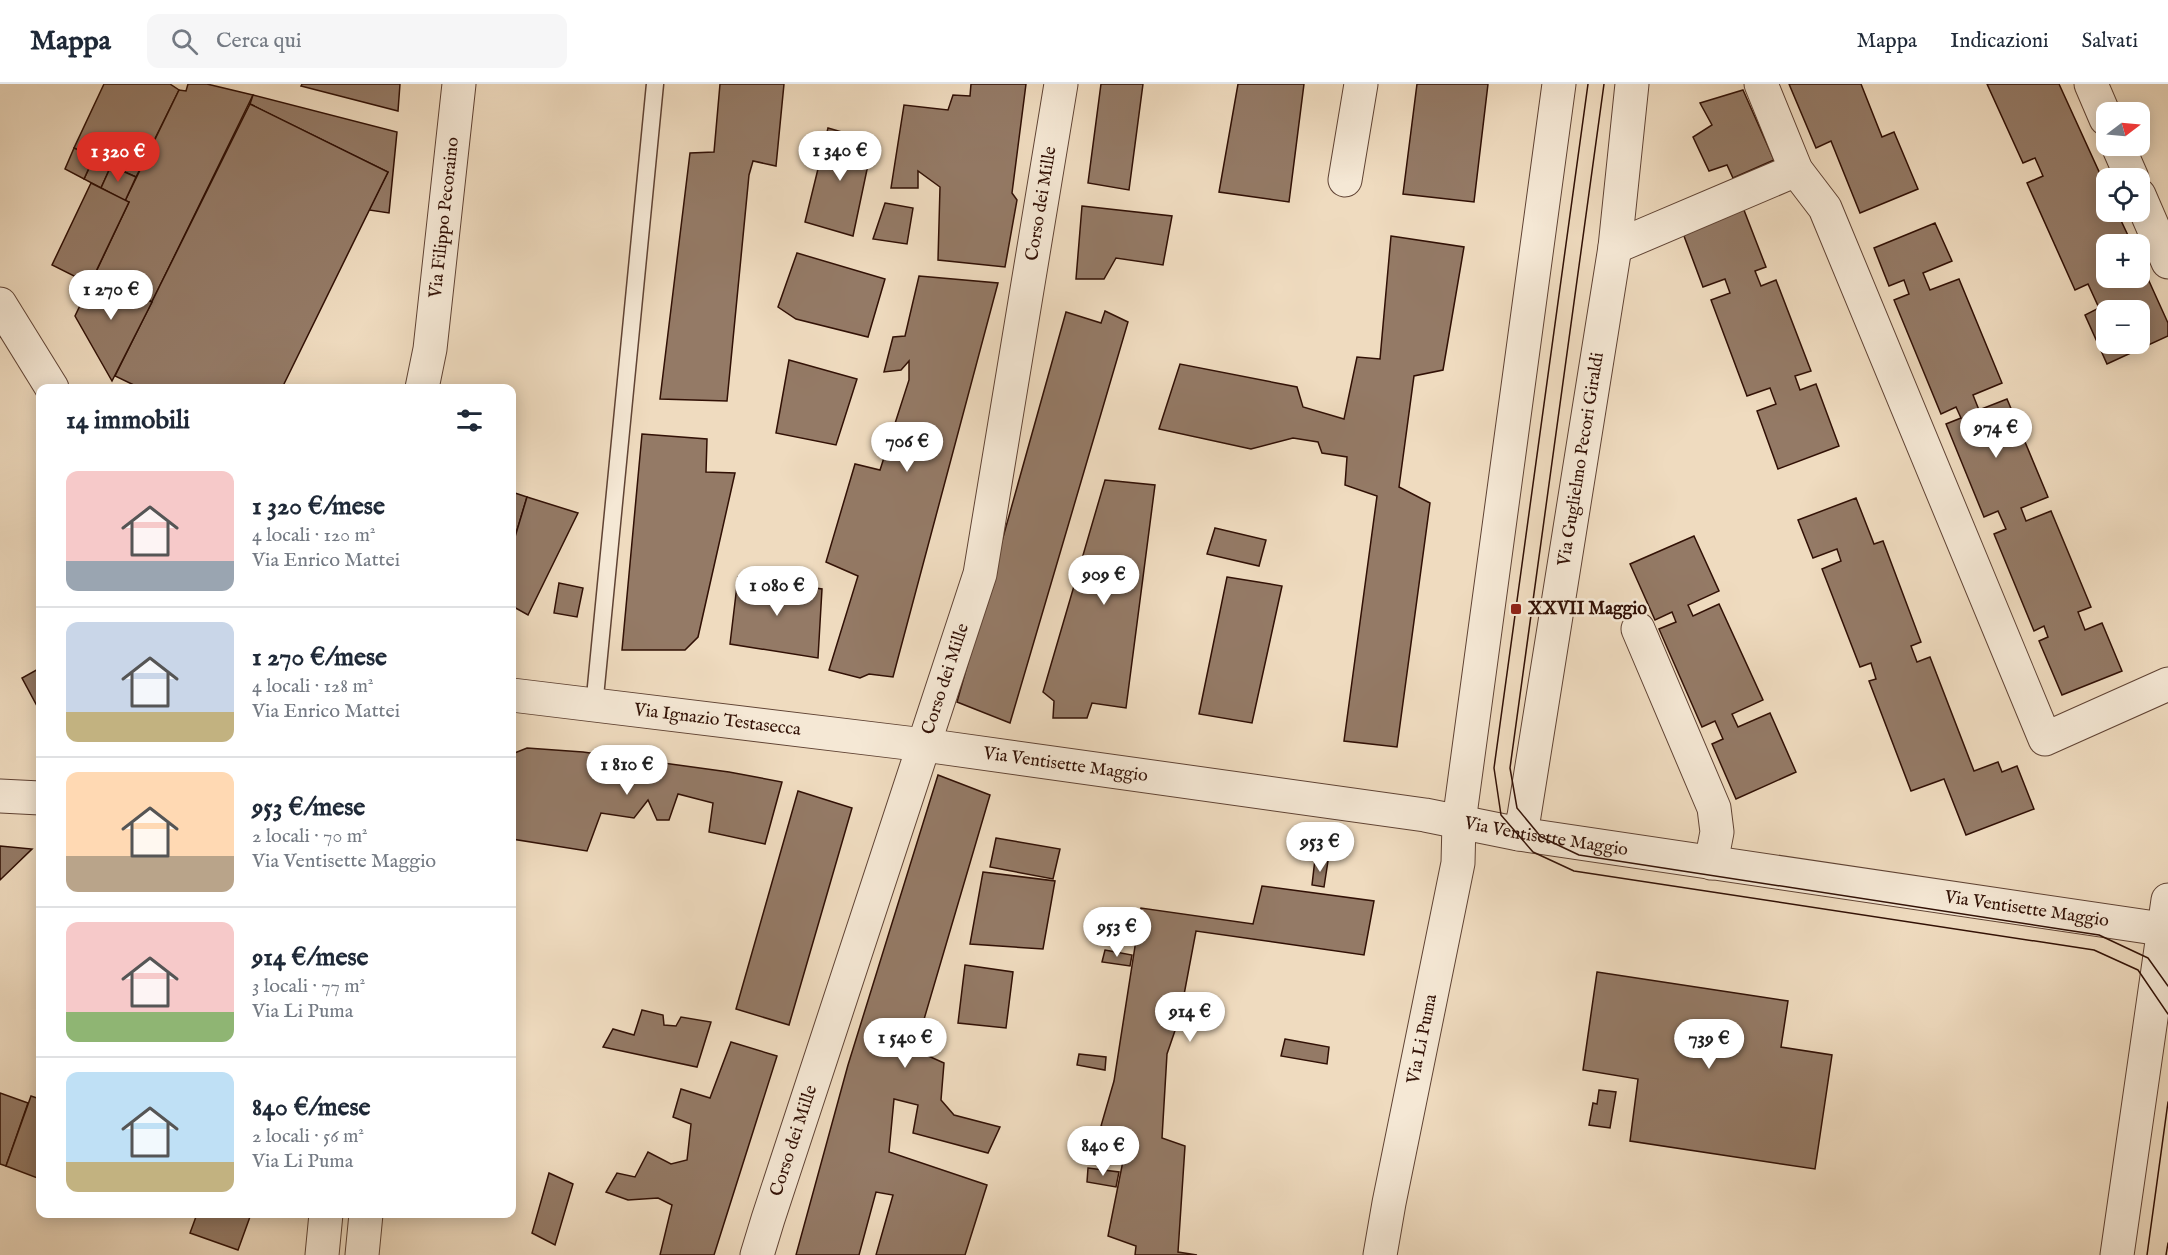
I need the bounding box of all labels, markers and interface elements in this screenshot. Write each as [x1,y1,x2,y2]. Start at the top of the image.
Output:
search box [147,14,567,68]
text: Mappa [30,24,111,59]
icon: search [168,25,201,58]
text: Cerca qui [216,27,302,55]
text: Mappa [1857,28,1917,55]
text: Indicazioni [1950,28,2049,55]
text: Salvati [2082,28,2138,55]
north arrow [2096,102,2150,156]
map controls [2096,102,2150,354]
pin: 1 340 € [785,131,895,182]
pin: 1 320 € [63,132,173,183]
street label: Via Filippo Pecoraino [424,136,465,300]
text: 1 340 € [813,138,868,163]
text: 1 320 € [91,139,145,164]
street label: Corso dei Mille [1020,145,1062,263]
button: locate [2096,168,2150,222]
button: + [2096,234,2150,288]
pin: 1 270 € [56,270,166,321]
text: 1 270 € [83,277,139,302]
button: − [2096,300,2150,354]
street label: Via Guglielmo Pecori Giraldi [1552,350,1610,569]
text: 14 immobili [66,404,190,437]
icon: filters [453,404,486,437]
pin: 974 € [1954,408,2038,459]
text: 974 € [1974,415,2018,440]
pin: 706 € [865,422,949,473]
text: 706 € [885,429,929,454]
text: 1 320 €/mese [252,490,385,523]
icon: home [114,495,186,567]
text: 4 locali · 120 m² [252,523,376,548]
text: Via Enrico Mattei [252,548,400,573]
pin: 909 € [1062,555,1146,606]
text: 909 € [1082,562,1126,587]
pin: 1 080 € [722,566,832,617]
text: 1 080 € [749,573,805,598]
place label: XXVII Maggio [1527,598,1647,621]
marker: XXVII Maggio [1509,602,1523,616]
street label: Corso dei Mille [916,621,974,738]
text: 1 270 €/mese [252,641,387,674]
icon: home [114,646,186,718]
text: 4 locali · 128 m² [252,674,374,699]
street label: Via Ignazio Testasecca [632,698,802,741]
text: Via Enrico Mattei [252,699,400,724]
street label: Via Ventisette Maggio [981,742,1150,788]
pin: 1 810 € [572,745,682,796]
text: 1 810 € [601,752,653,777]
text: 953 €/mese [252,791,365,824]
icon: home [114,796,186,868]
street label: Via Ventisette Maggio [1461,811,1630,862]
pin: 953 € [1278,822,1362,873]
text: 2 locali · 70 m² [252,824,368,849]
text: 953 € [1300,829,1340,854]
text: Via Ventisette Maggio [252,849,436,874]
street label: Via Ventisette Maggio [1942,885,2111,933]
pin: 953 € [1075,907,1159,958]
text: 953 € [1097,914,1137,939]
text: 914 €/mese [252,941,368,974]
icon: home [114,946,186,1018]
text: 3 locali · 77 m² [252,974,365,999]
pin: 914 € [1148,992,1232,1043]
street label: Via Li Puma [1402,992,1443,1087]
text: Via Li Puma [252,999,353,1024]
text: 914 € [1169,999,1211,1024]
pin: 1 540 € [850,1018,960,1069]
pin: 739 € [1667,1019,1751,1070]
text: 1 540 € [878,1025,932,1050]
text: 739 € [1688,1026,1730,1051]
street label: Corso dei Mille [765,1082,823,1199]
text: 840 €/mese [252,1091,371,1124]
icon: home [114,1096,186,1168]
text: 2 locali · 56 m² [252,1124,364,1149]
pin: 840 € [1061,1126,1145,1177]
text: 840 € [1081,1133,1125,1158]
text: Via Li Puma [252,1149,353,1174]

